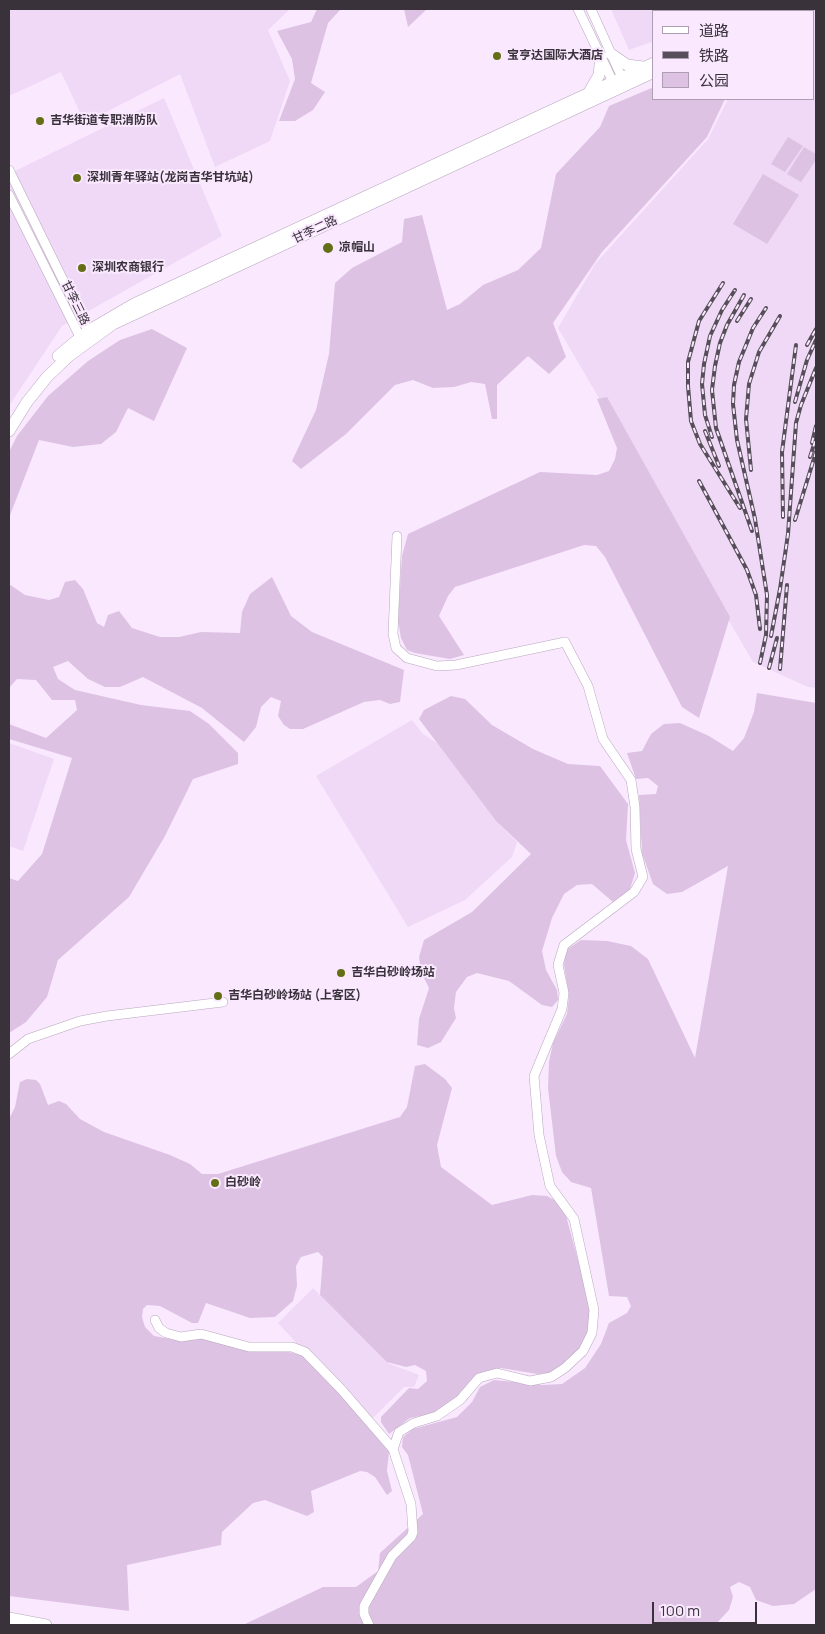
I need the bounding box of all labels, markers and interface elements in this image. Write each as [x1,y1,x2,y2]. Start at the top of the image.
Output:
legend [652,10,815,100]
text: 道路 [699,20,729,41]
text: 铁路 [699,45,729,66]
place label: 宝亨达国际大酒店 [507,49,603,63]
marker: 宝亨达国际大酒店 [491,50,503,62]
text: 公园 [699,70,729,91]
place label: 吉华街道专职消防队 [50,114,158,128]
marker: 吉华街道专职消防队 [34,115,46,127]
place label: 深圳青年驿站(龙岗吉华甘坑站) [87,171,254,185]
marker: 深圳青年驿站(龙岗吉华甘坑站) [71,172,83,184]
street label: 甘李二路 [290,213,340,247]
marker: 凉帽山 [321,241,335,255]
place label: 凉帽山 [339,241,375,255]
place label: 深圳农商银行 [92,261,164,275]
marker: 深圳农商银行 [76,262,88,274]
street label: 甘李三路 [58,278,92,328]
place label: 吉华白砂岭场站 [351,966,435,980]
marker: 吉华白砂岭场站 [335,967,347,979]
place label: 吉华白砂岭场站 (上客区) [228,989,361,1003]
marker: 吉华白砂岭场站 (上客区) [212,990,224,1002]
place label: 白砂岭 [225,1176,261,1190]
marker: 白砂岭 [209,1177,221,1189]
scale bar [655,1592,760,1624]
text: 100 m [660,1600,700,1621]

